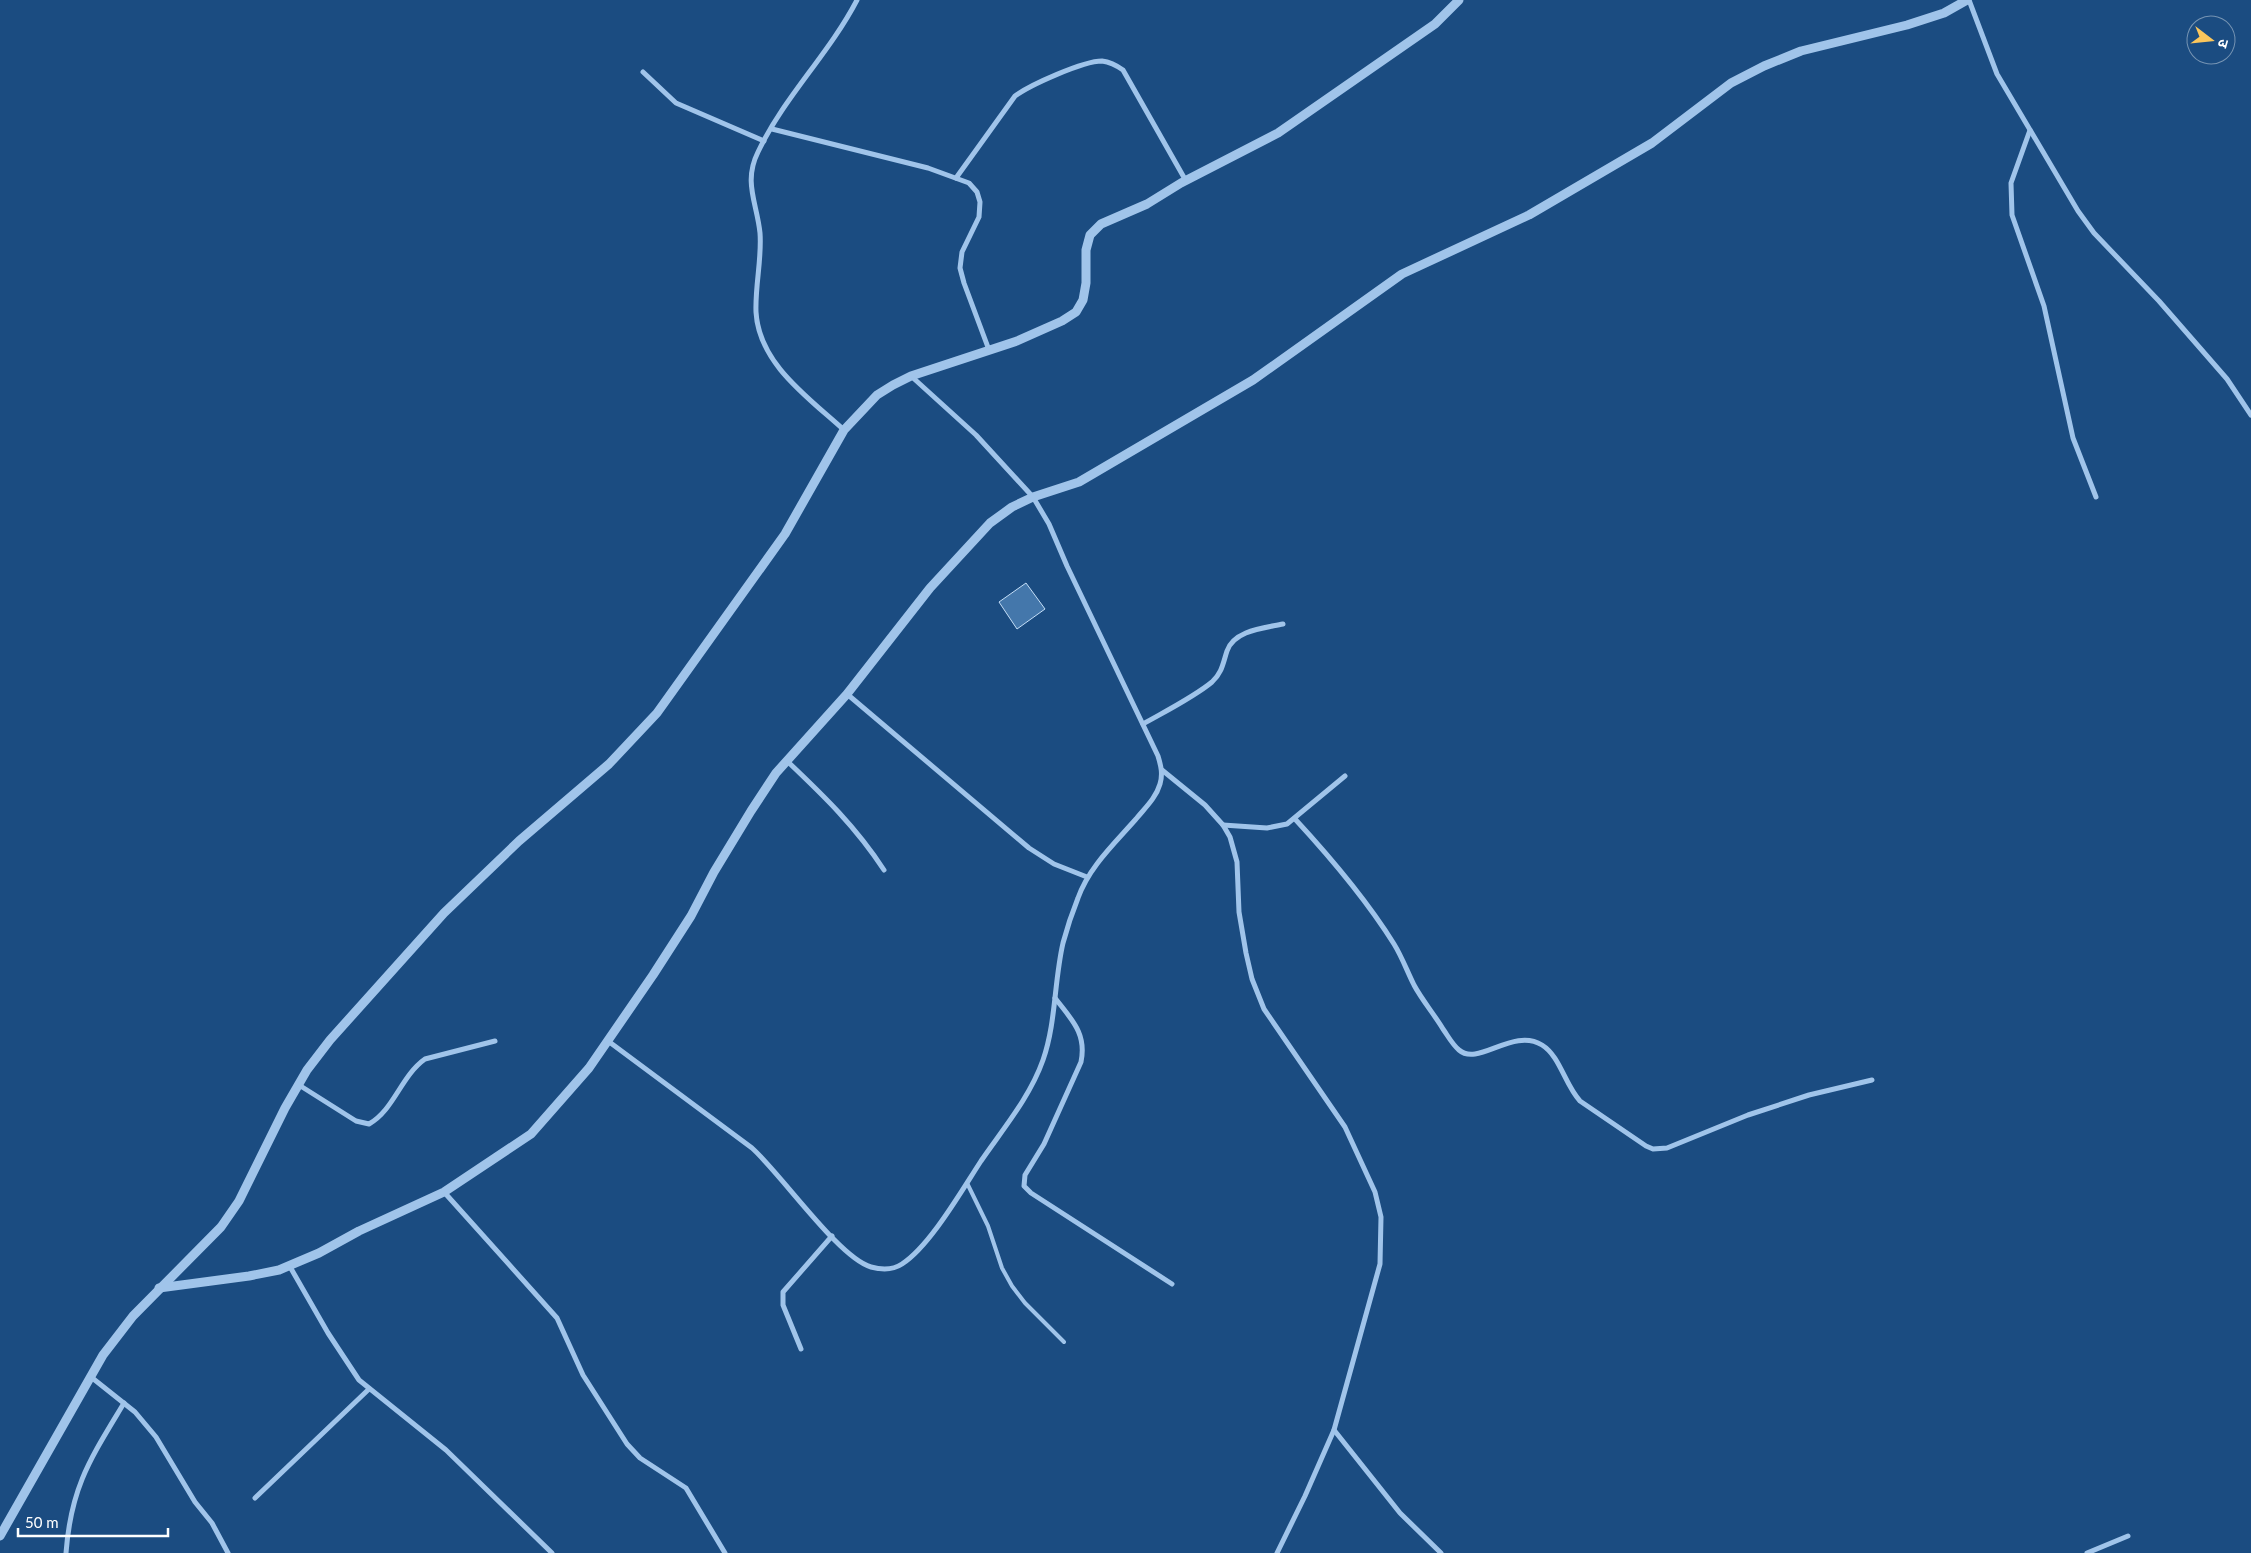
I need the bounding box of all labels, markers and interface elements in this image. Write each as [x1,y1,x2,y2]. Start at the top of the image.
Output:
north arrow [2186,15,2236,65]
text: उ [2214,37,2233,51]
scale bar [18,1506,168,1538]
text: 50 m [25,1513,59,1531]

